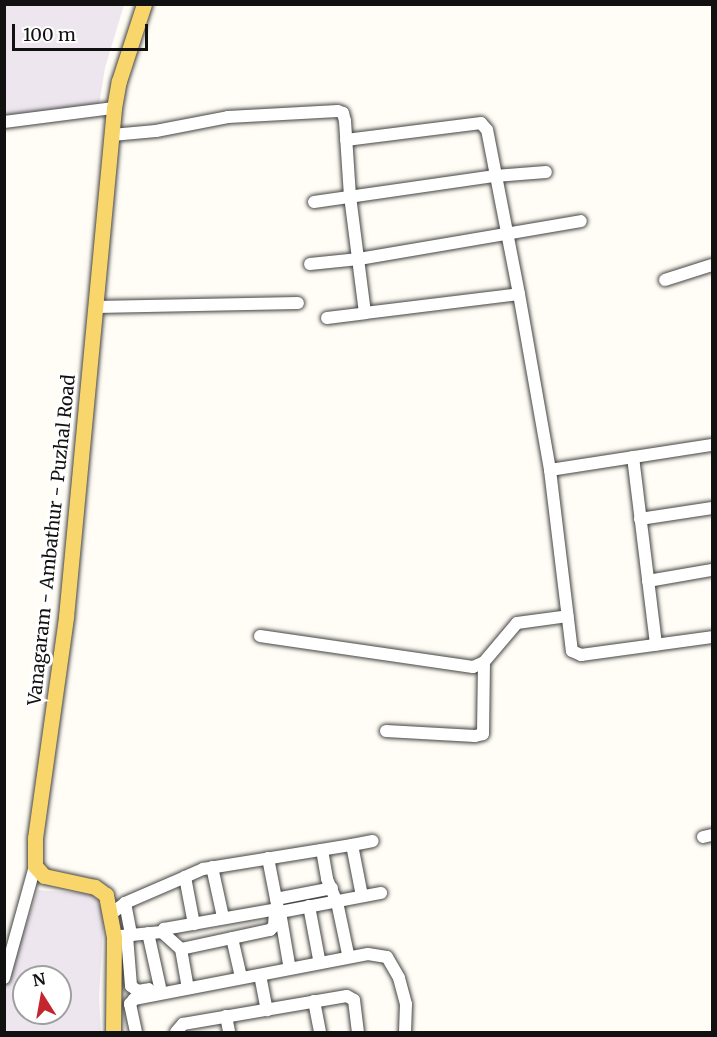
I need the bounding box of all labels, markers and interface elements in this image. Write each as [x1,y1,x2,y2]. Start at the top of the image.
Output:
scale bar [15,12,152,50]
text: 100 m [23,23,76,46]
street label: Vanagaram - Ambathur - Puzhal Road [24,374,80,706]
north arrow [12,965,72,1025]
text: N [31,968,47,990]

